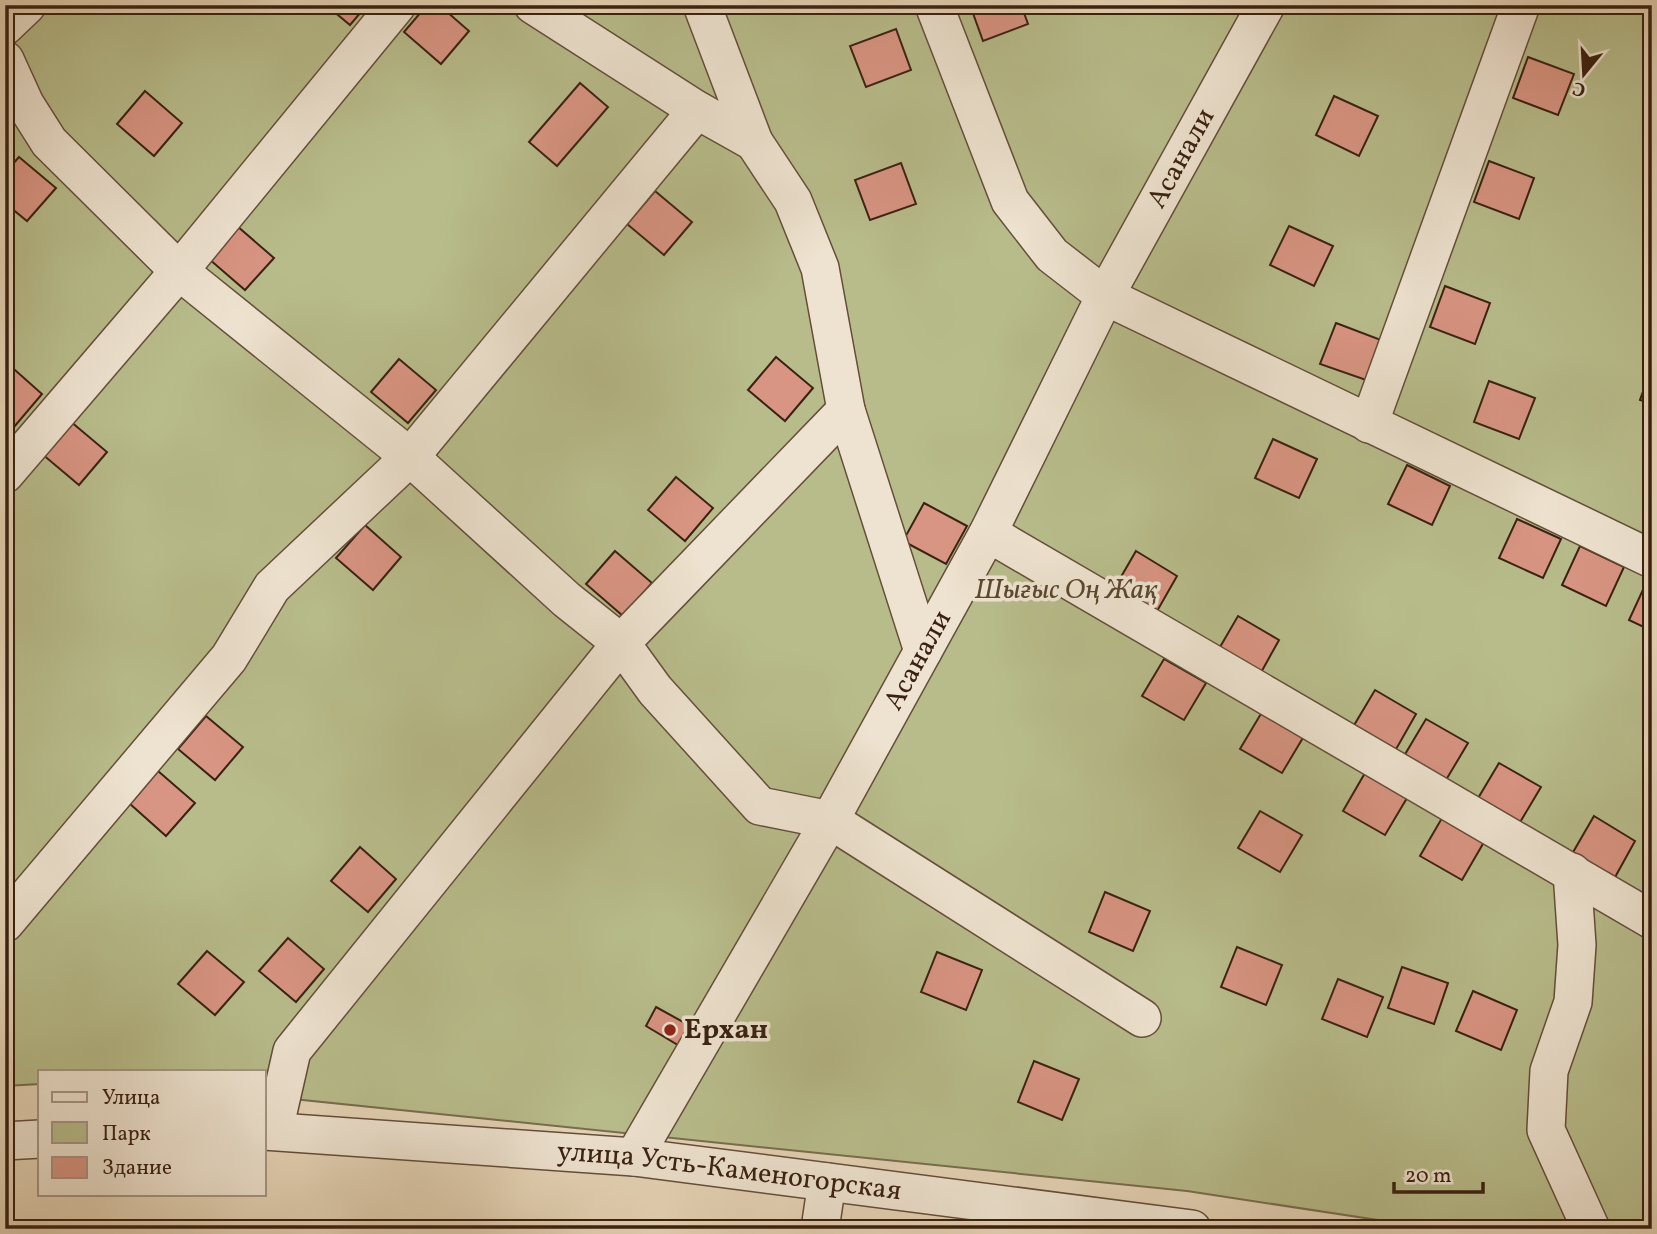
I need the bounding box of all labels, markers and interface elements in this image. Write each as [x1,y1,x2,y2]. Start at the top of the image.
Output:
north arrow [1548,38,1618,108]
text: С [1570,74,1589,103]
street label: Асанали [1138,101,1225,216]
park label: Шығыс Оң Жақ [975,571,1158,610]
street label: Асанали [874,603,961,718]
place label: Ерхан [684,1011,768,1050]
marker: Ерхан [662,1022,678,1038]
legend [38,1070,266,1196]
text: Улица [102,1084,160,1113]
text: Парк [102,1120,151,1149]
street label: улица Усть-Каменогорская [556,1132,904,1211]
scale bar [1394,1150,1484,1194]
text: Здание [102,1154,172,1183]
text: 20 m [1405,1162,1451,1191]

